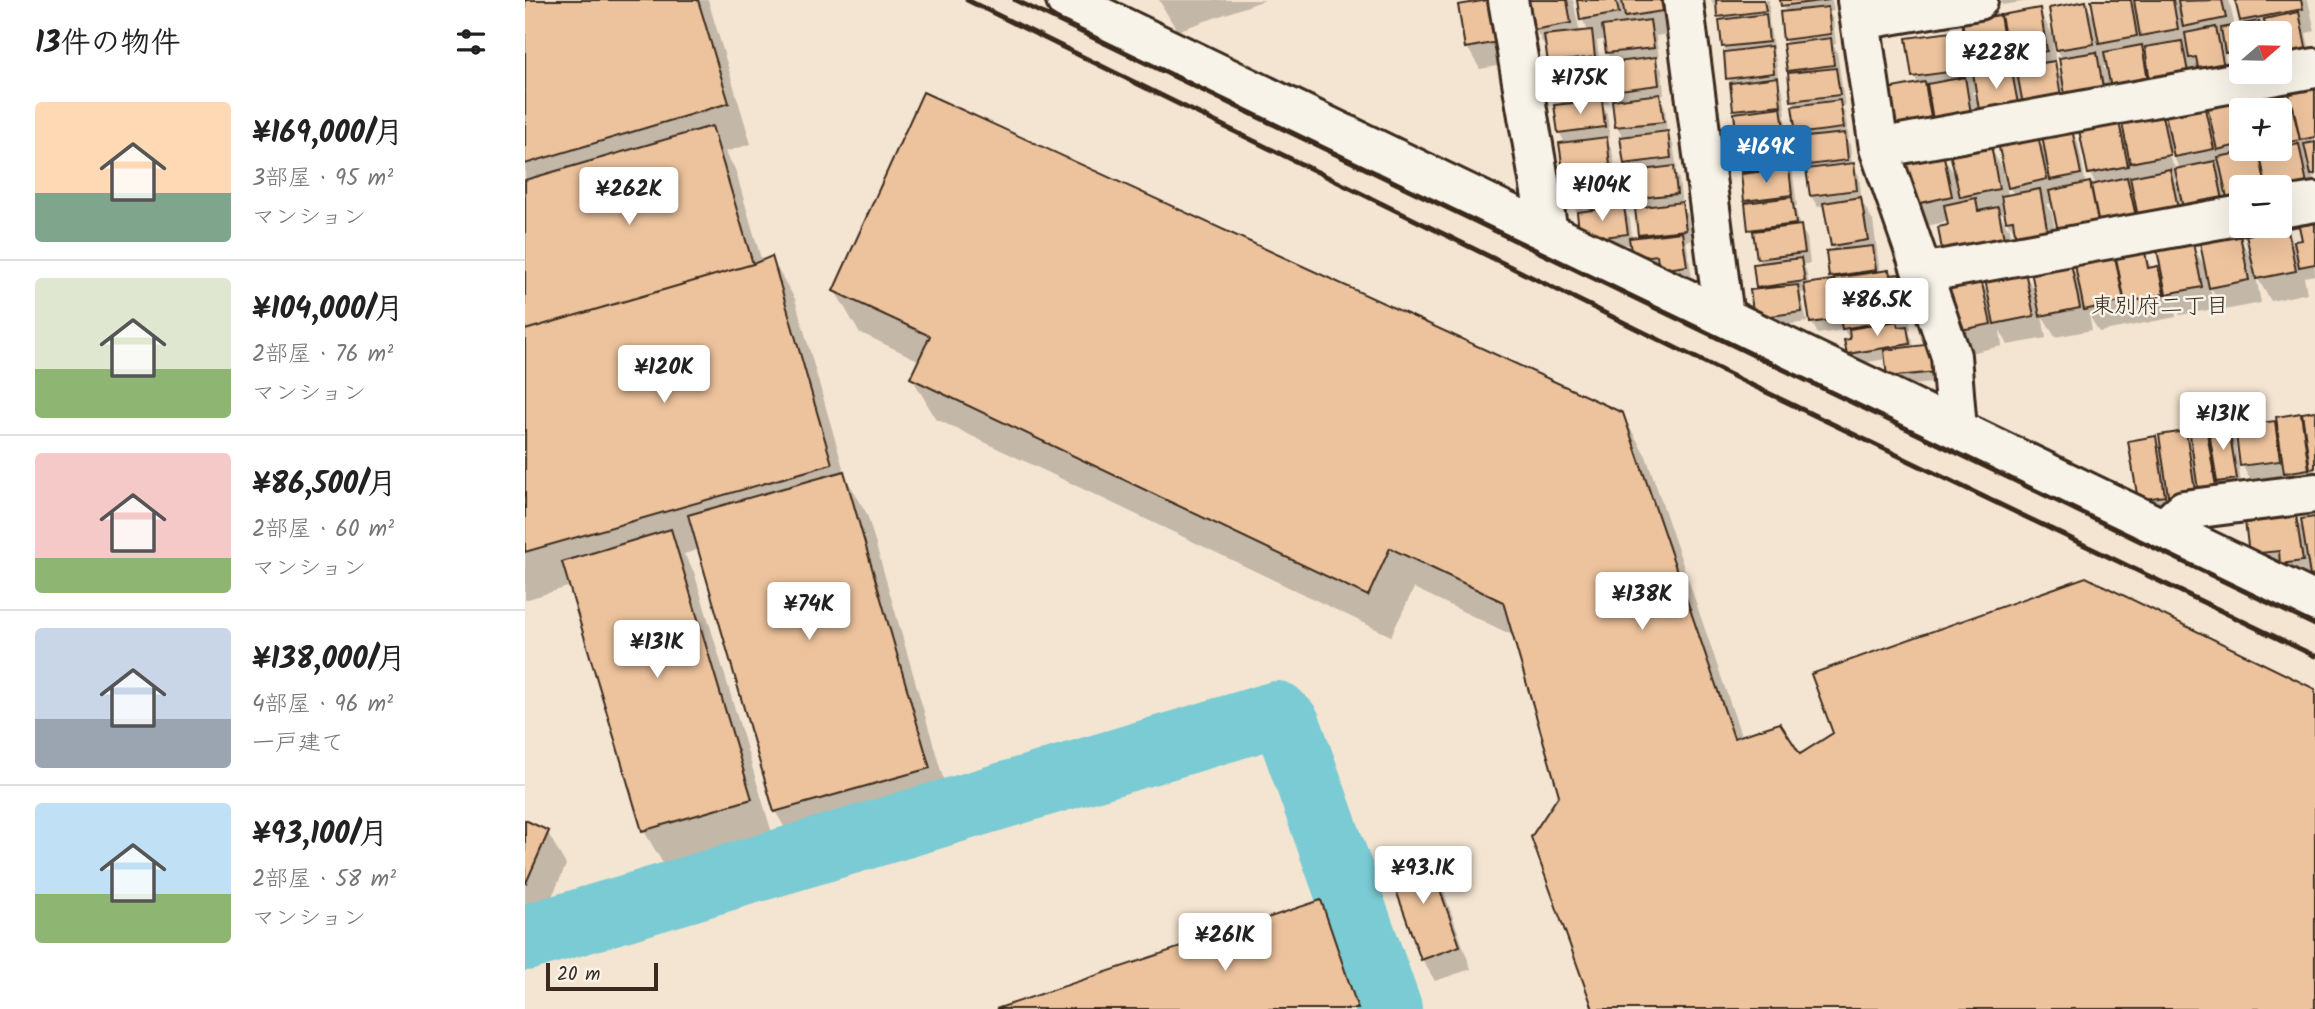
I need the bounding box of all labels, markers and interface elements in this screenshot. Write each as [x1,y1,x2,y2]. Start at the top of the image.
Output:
text: 13件の物件 [35,20,180,68]
north arrow [2229,21,2293,84]
map controls [2229,21,2292,238]
icon: filters [452,23,490,61]
pin: ¥228K [1947,32,2045,91]
text: ¥228K [1962,36,2030,72]
pin: ¥175K [1531,57,1629,116]
text: ¥175K [1551,61,1609,97]
button: + [2229,98,2292,161]
text: ¥169,000/月 [252,110,403,158]
pin: ¥169K [1717,125,1815,185]
icon: home [91,130,175,214]
text: ¥169K [1736,130,1796,166]
text: 3部屋 · 95 m² [252,161,393,197]
pin: ¥104K [1553,164,1651,223]
pin: ¥262K [580,168,678,227]
text: ¥104K [1572,168,1632,204]
text: ¥262K [595,172,663,208]
button: − [2229,175,2292,238]
text: マンション [252,200,366,236]
pin: ¥86.5K [1820,278,1934,338]
text: ¥86.5K [1841,283,1913,319]
text: ¥104,000/月 [252,286,404,334]
district label: 東別府二丁目 [2091,289,2229,325]
icon: home [91,306,175,390]
text: 2部屋 · 76 m² [252,337,393,373]
pin: ¥120K [615,346,713,405]
text: ¥120K [634,350,694,386]
text: マンション [252,376,366,412]
pin: ¥131K [2174,392,2272,452]
text: ¥131K [2196,397,2250,433]
text: ¥86,500/月 [252,461,397,509]
icon: home [91,481,175,565]
text: 2部屋 · 60 m² [252,512,394,548]
text: マンション [252,551,366,587]
pin: ¥138K [1593,572,1691,632]
text: ¥138K [1611,577,1673,613]
pin: ¥74K [768,582,850,642]
text: ¥74K [783,587,835,623]
pin: ¥131K [608,620,706,680]
text: ¥131K [630,625,684,661]
text: ¥138,000/月 [252,636,406,684]
icon: home [91,656,175,740]
text: 4部屋 · 96 m² [252,687,393,723]
text: 一戸建て [252,726,344,762]
text: ¥93,100/月 [252,811,388,859]
icon: home [91,831,175,915]
pin: ¥93.1K [1366,846,1480,906]
text: ¥93.1K [1391,851,1455,887]
text: 2部屋 · 58 m² [252,862,396,898]
text: マンション [252,901,366,937]
pin: ¥261K [1176,914,1274,973]
text: ¥261K [1195,918,1255,954]
scale bar [546,960,658,992]
text: 20 m [557,960,600,990]

